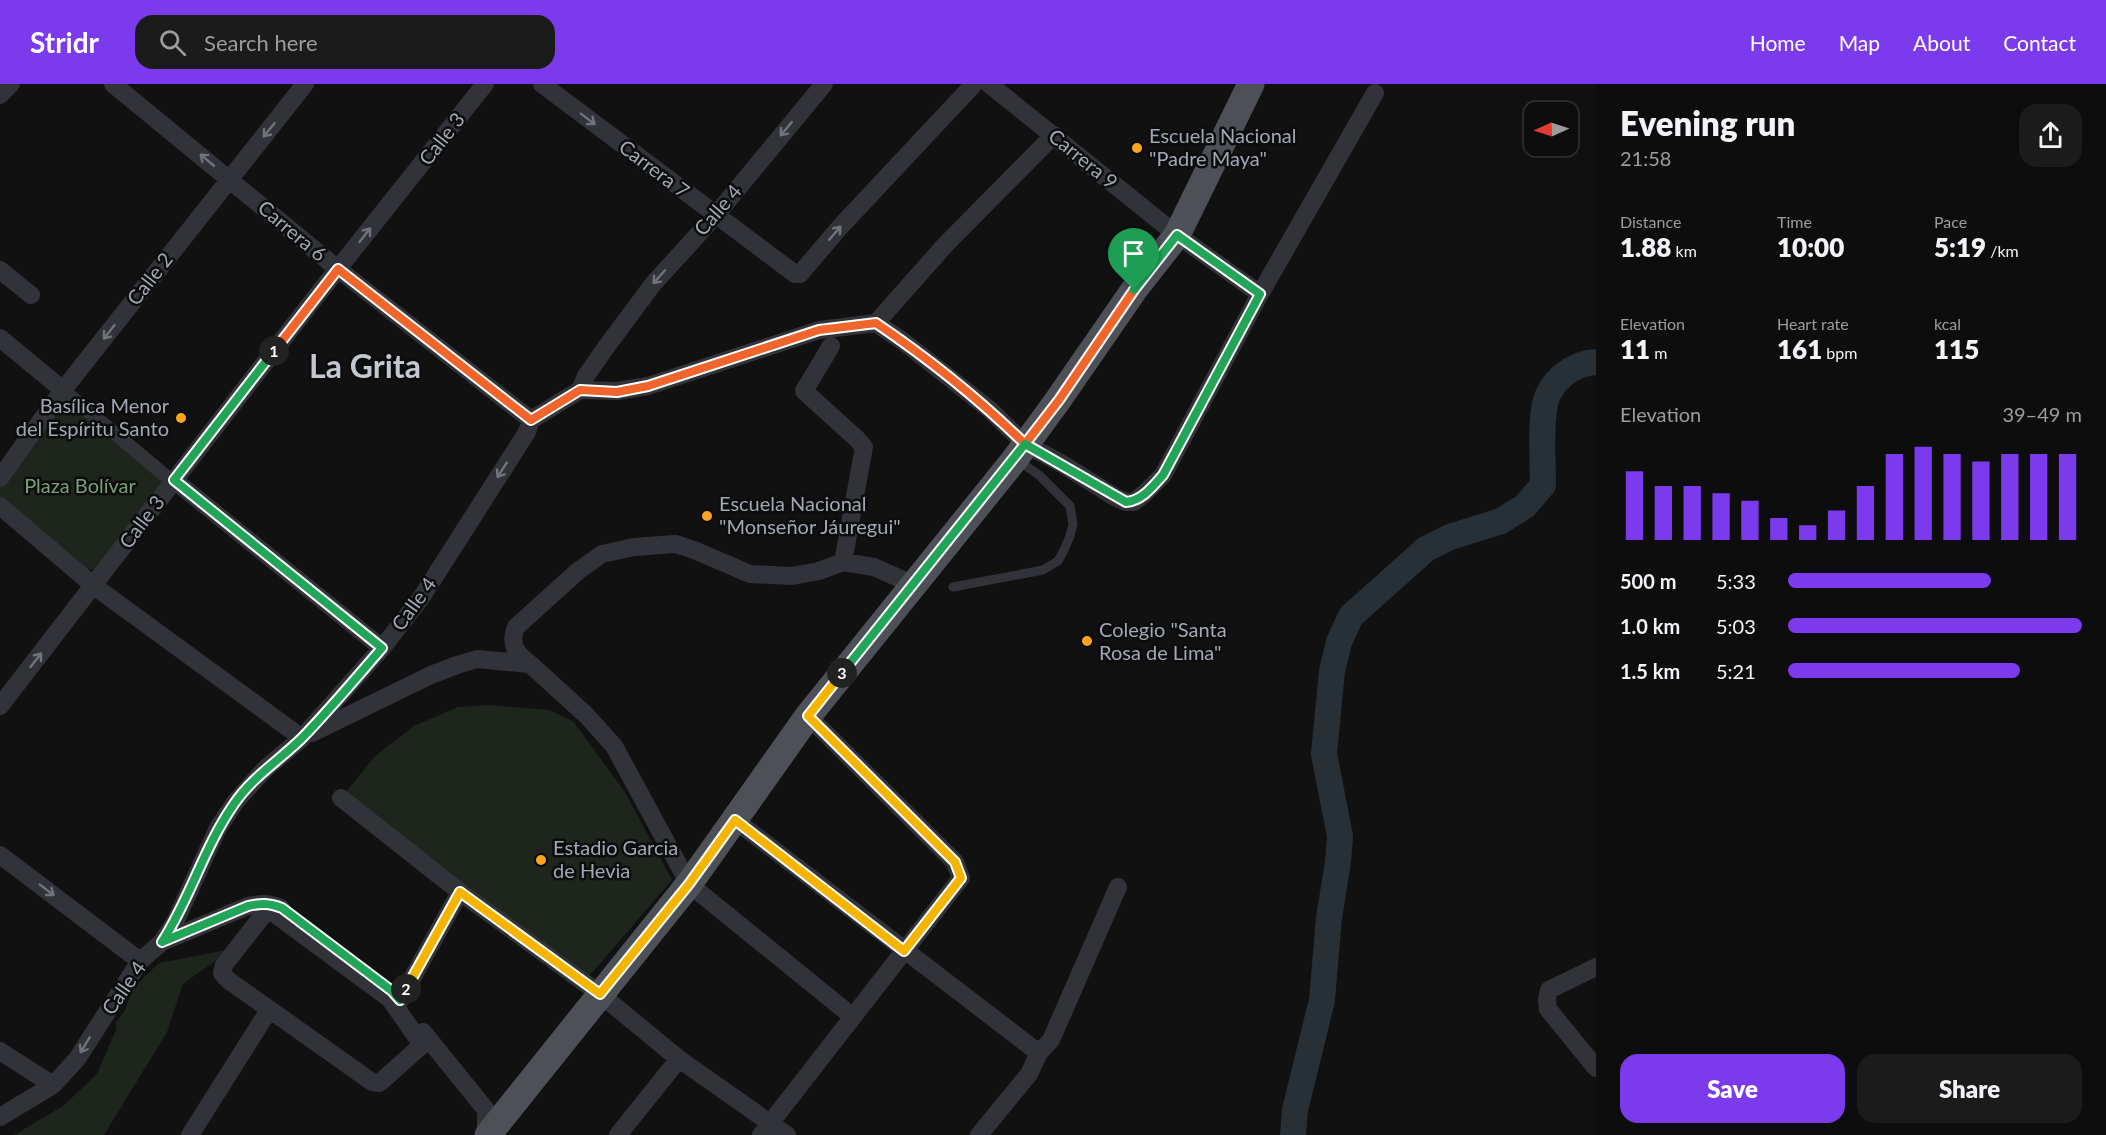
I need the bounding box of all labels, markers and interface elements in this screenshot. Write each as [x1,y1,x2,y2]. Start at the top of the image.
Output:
search box [135,15,555,69]
text: Stridr [30,25,99,59]
icon: search [156,26,189,59]
text: Search here [204,29,318,56]
text: Home [1750,30,1806,55]
text: Map [1839,30,1880,55]
text: About [1913,30,1970,55]
text: Contact [2003,30,2076,55]
north arrow [1524,102,1578,156]
map controls [1524,102,1578,156]
text: Evening run [1620,103,1795,143]
button: share [2019,104,2082,167]
street label: Calle 3 [413,107,469,169]
one-way arrow [580,113,596,126]
one-way arrow [262,121,275,137]
one-way arrow [780,121,793,137]
street label: Carrera 9 [1044,123,1123,193]
place label: Escuela Nacional "Padre Maya" [1149,123,1297,170]
street label: Carrera 7 [615,134,694,202]
marker: Escuela Nacional "Padre Maya" [1130,141,1144,155]
text: 21:58 [1620,146,1671,170]
one-way arrow [200,153,215,167]
street label: Calle 4 [688,179,746,240]
street label: Carrera 6 [254,195,332,266]
text: Distance [1620,212,1681,231]
text: Time [1777,212,1812,231]
text: Pace [1934,212,1967,231]
one-way arrow [828,226,842,241]
one-way arrow [359,227,372,243]
pin [1108,228,1159,290]
text: 1.88 [1620,231,1671,263]
text: 10:00 [1777,231,1844,263]
text: 5:19 [1934,231,1986,263]
icon: arrive [1117,237,1150,270]
text: km [1671,241,1697,260]
text: /km [1986,241,2019,260]
street label: Calle 2 [121,247,177,309]
one-way arrow [652,269,667,284]
text: Elevation [1620,314,1685,333]
text: Heart rate [1777,314,1849,333]
text: kcal [1934,314,1961,333]
one-way arrow [102,324,115,340]
text: 11 [1620,333,1650,365]
text: 161 [1777,333,1822,365]
text: 115 [1934,333,1979,365]
pin: 1 [259,336,289,366]
text: 1 [269,341,279,360]
text: m [1650,343,1667,362]
text: bpm [1822,343,1857,362]
district label: La Grita [309,346,421,385]
place label: Basílica Menor del Espíritu Santo [16,393,170,440]
text: Elevation [1620,402,1701,426]
text: 39–49 m [2002,402,2082,426]
marker: Basílica Menor del Espíritu Santo [174,411,188,425]
one-way arrow [496,461,508,478]
park label: Plaza Bolívar [24,473,137,497]
street label: Calle 3 [114,490,169,553]
place label: Escuela Nacional "Monseñor Jáuregui" [719,491,901,538]
marker: Escuela Nacional "Monseñor Jáuregui" [700,509,714,523]
text: 500 m [1620,569,1676,593]
text: 5:33 [1716,569,1756,593]
street label: Calle 4 [386,572,441,635]
text: 1.0 km [1620,614,1680,638]
text: 5:03 [1716,614,1756,638]
place label: Colegio "Santa Rosa de Lima" [1099,617,1227,664]
marker: Colegio "Santa Rosa de Lima" [1080,634,1094,648]
one-way arrow [29,652,42,668]
pin: 3 [827,658,857,688]
text: 1.5 km [1620,659,1680,683]
text: 5:21 [1716,659,1756,683]
text: 3 [837,663,847,682]
place label: Estadio Garcia de Hevia [553,835,678,882]
marker: Estadio Garcia de Hevia [534,853,548,867]
one-way arrow [38,884,54,897]
street label: Calle 4 [96,956,150,1019]
pin: 2 [391,974,421,1004]
text: 2 [401,979,411,998]
one-way arrow [78,1036,90,1053]
button: Save [1620,1054,1845,1123]
button: Share [1857,1054,2082,1123]

